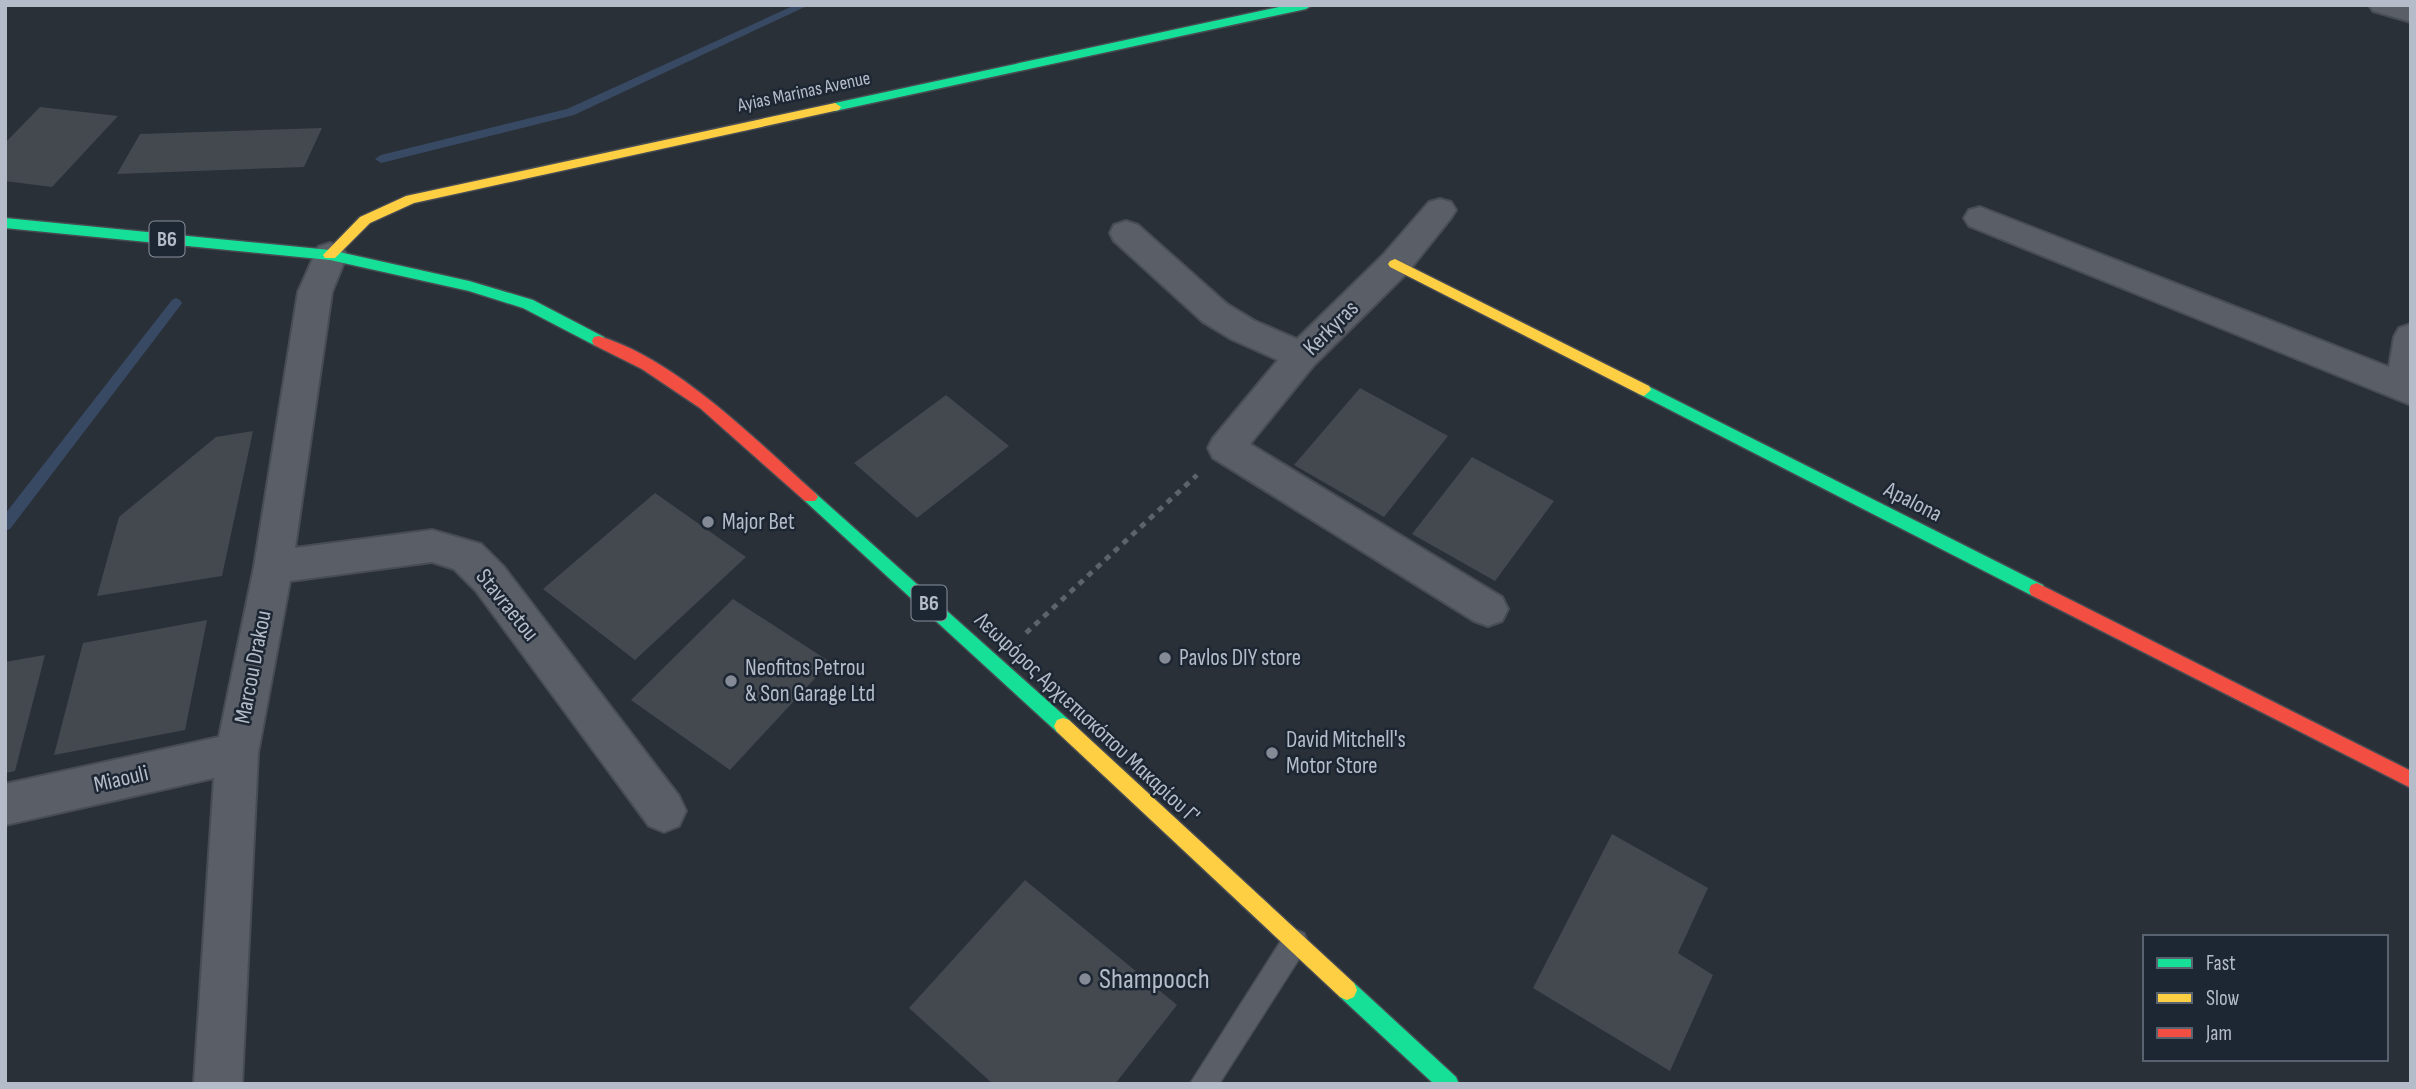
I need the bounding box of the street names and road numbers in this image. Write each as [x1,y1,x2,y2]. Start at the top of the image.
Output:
street label: Ayias Marinas Avenue [734,67,873,118]
road number: B6 [150,222,184,256]
street label: Kerkyras [1297,294,1365,362]
street label: Apalona [1879,475,1947,528]
street label: Stavraetou [469,563,545,647]
road number: B6 [912,586,946,620]
street label: Λεωφόρος Αρχιεπισκόπου Μακαρίου Γ' [968,606,1205,830]
street label: Marcou Drakou [228,608,278,726]
street label: Miaouli [91,759,151,799]

